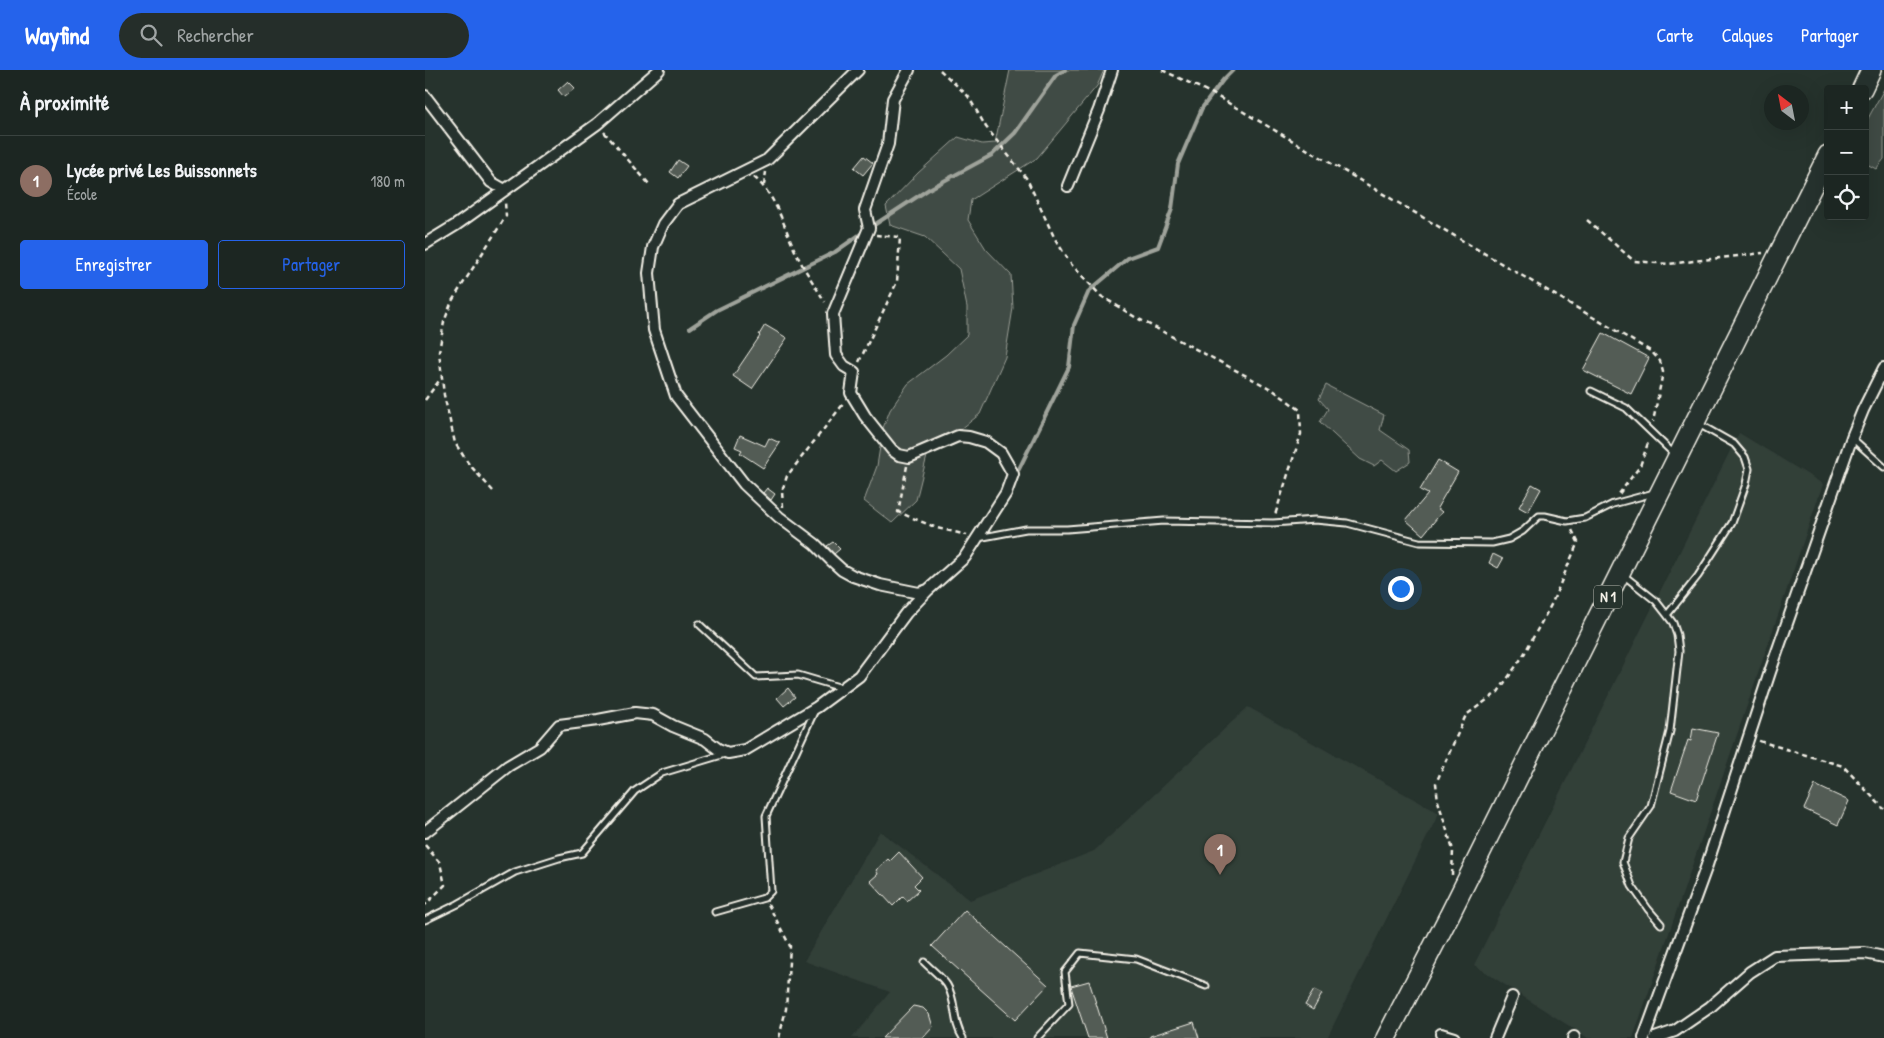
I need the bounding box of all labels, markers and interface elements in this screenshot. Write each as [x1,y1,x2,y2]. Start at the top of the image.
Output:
search box [119,13,469,58]
text: Wayfind [25,19,89,51]
icon: search [137,21,165,49]
text: Rechercher [177,22,254,48]
text: Carte [1656,23,1694,48]
text: Calques [1722,23,1773,48]
text: Partager [1801,23,1859,48]
north arrow [1764,85,1809,130]
map controls [1824,85,1869,220]
button: + [1824,85,1869,130]
text: À proximité [20,88,109,117]
button: − [1824,130,1869,175]
text: Lycée privé Les Buissonnets [67,157,257,183]
text: 1 [33,170,39,192]
text: 180 m [371,170,405,192]
button: locate [1824,175,1869,220]
text: École [67,183,97,205]
button: Enregistrer [20,240,208,289]
button: Partager [218,240,405,289]
your location [1388,576,1414,602]
road number: N 1 [1594,586,1622,608]
pin: 1 [1204,834,1236,875]

